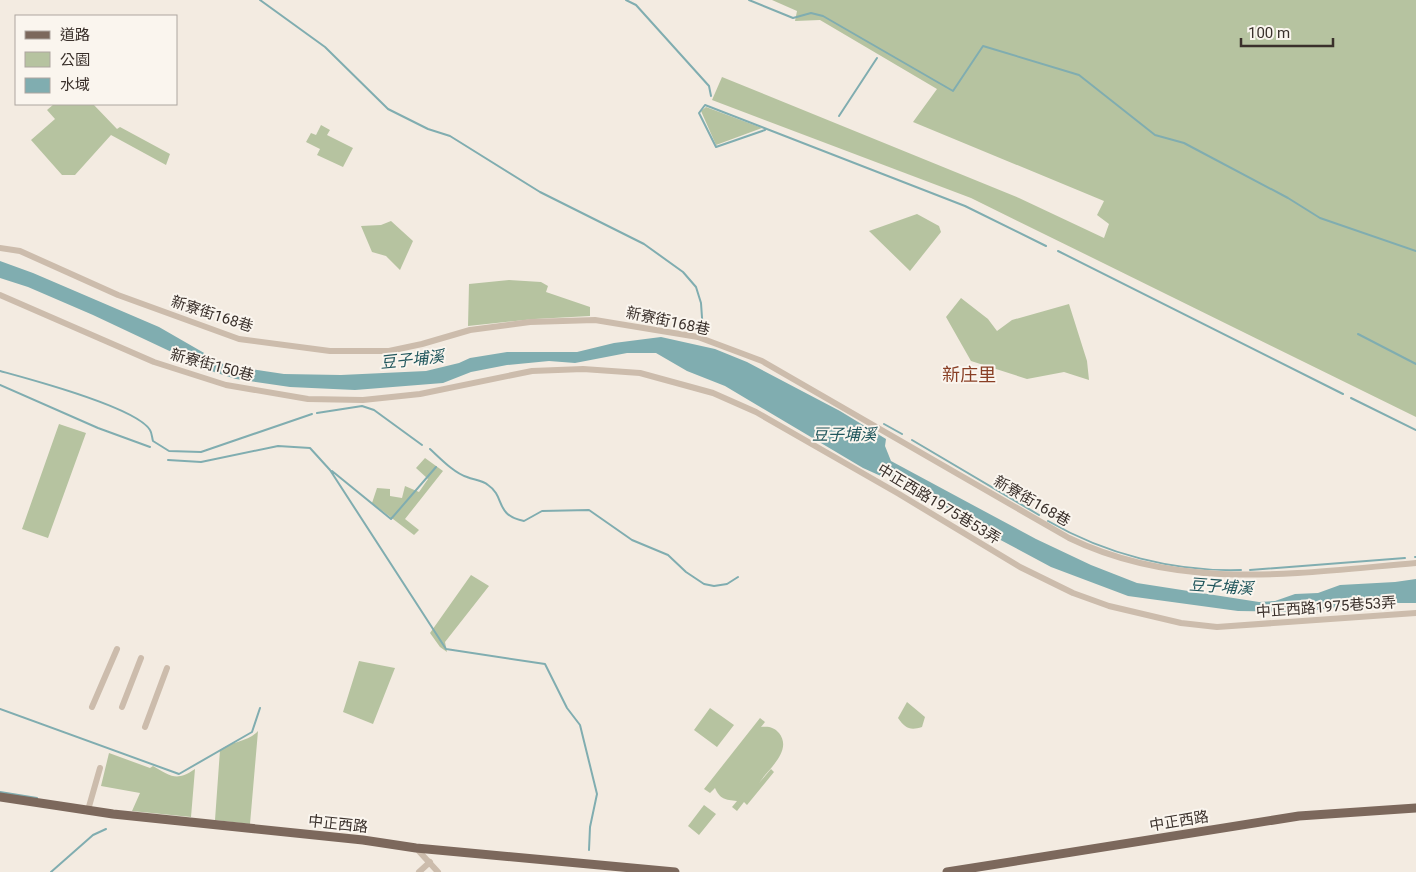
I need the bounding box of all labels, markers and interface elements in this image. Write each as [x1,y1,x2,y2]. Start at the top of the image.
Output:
legend [15,15,178,105]
scale bar [1241,15,1334,47]
text: 100 m [1248,24,1290,42]
text: 道路 [60,26,90,44]
text: 公園 [60,51,90,69]
text: 水域 [60,76,90,94]
street label: 新寮街168巷 [169,292,255,336]
street label: 新寮街168巷 [624,303,712,339]
street label: 新寮街150巷 [168,345,256,385]
water label: 豆子埔溪 [379,346,447,372]
district label: 新庄里 [942,364,996,385]
water label: 豆子埔溪 [812,425,878,444]
street label: 中正西路1975巷53弄 [874,460,1004,548]
street label: 新寮街168巷 [991,472,1073,530]
water label: 豆子埔溪 [1188,575,1256,598]
street label: 中正西路1975巷53弄 [1255,593,1397,621]
street label: 中正西路 [1148,807,1210,835]
street label: 中正西路 [307,812,369,836]

